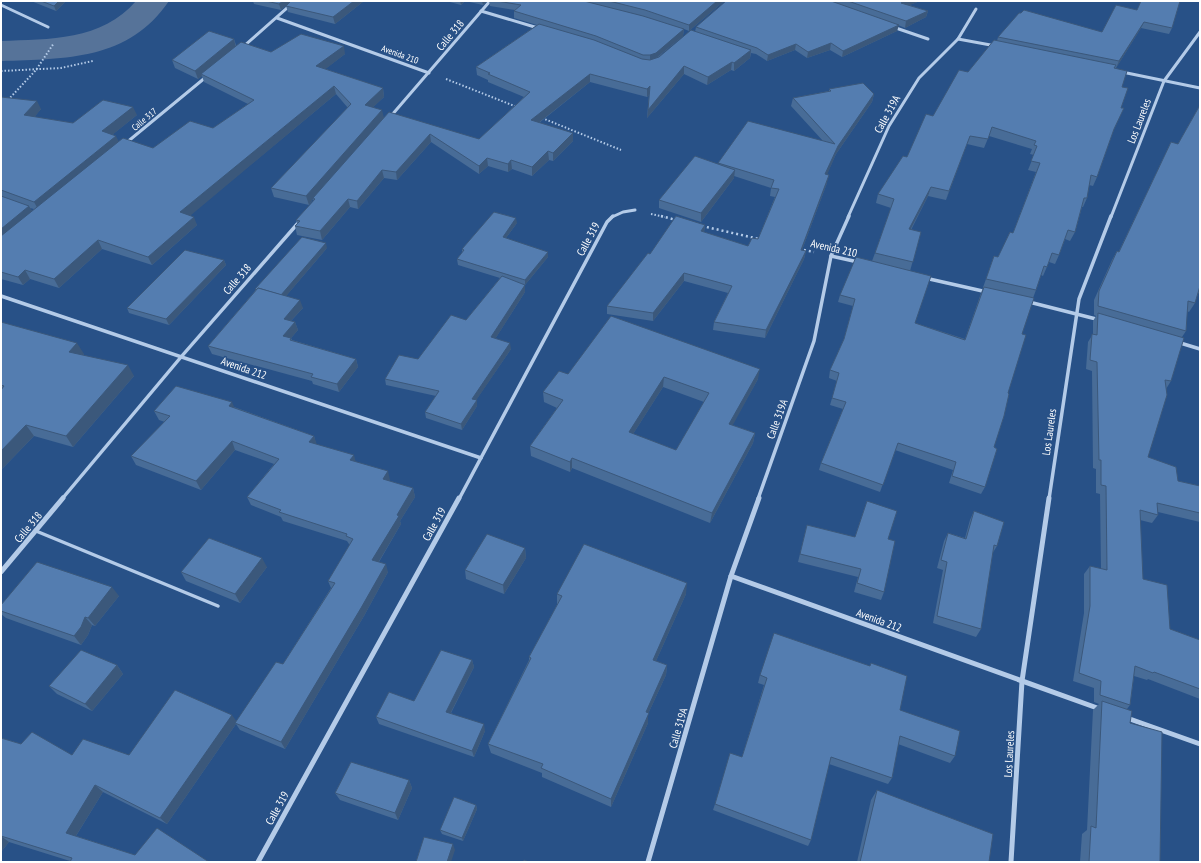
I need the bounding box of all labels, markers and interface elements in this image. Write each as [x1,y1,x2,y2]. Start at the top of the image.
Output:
street label: Calle 318 [433,17,467,53]
street label: Avenida 210 [380,42,420,66]
street label: Calle 319A [871,92,904,135]
street label: Los Laureles [1124,96,1154,145]
street label: Calle 317 [129,105,159,133]
street label: Calle 319 [573,220,603,258]
street label: Avenida 210 [809,236,859,260]
street label: Calle 318 [220,261,254,297]
street label: Avenida 212 [219,354,269,382]
street label: Calle 319A [763,396,791,441]
street label: Los Laureles [1039,408,1059,456]
street label: Calle 319 [419,505,449,543]
street label: Calle 318 [11,509,45,545]
street label: Avenida 212 [854,605,904,635]
street label: Calle 319A [666,705,691,750]
street label: Los Laureles [1001,730,1017,778]
street label: Calle 319 [262,789,292,827]

